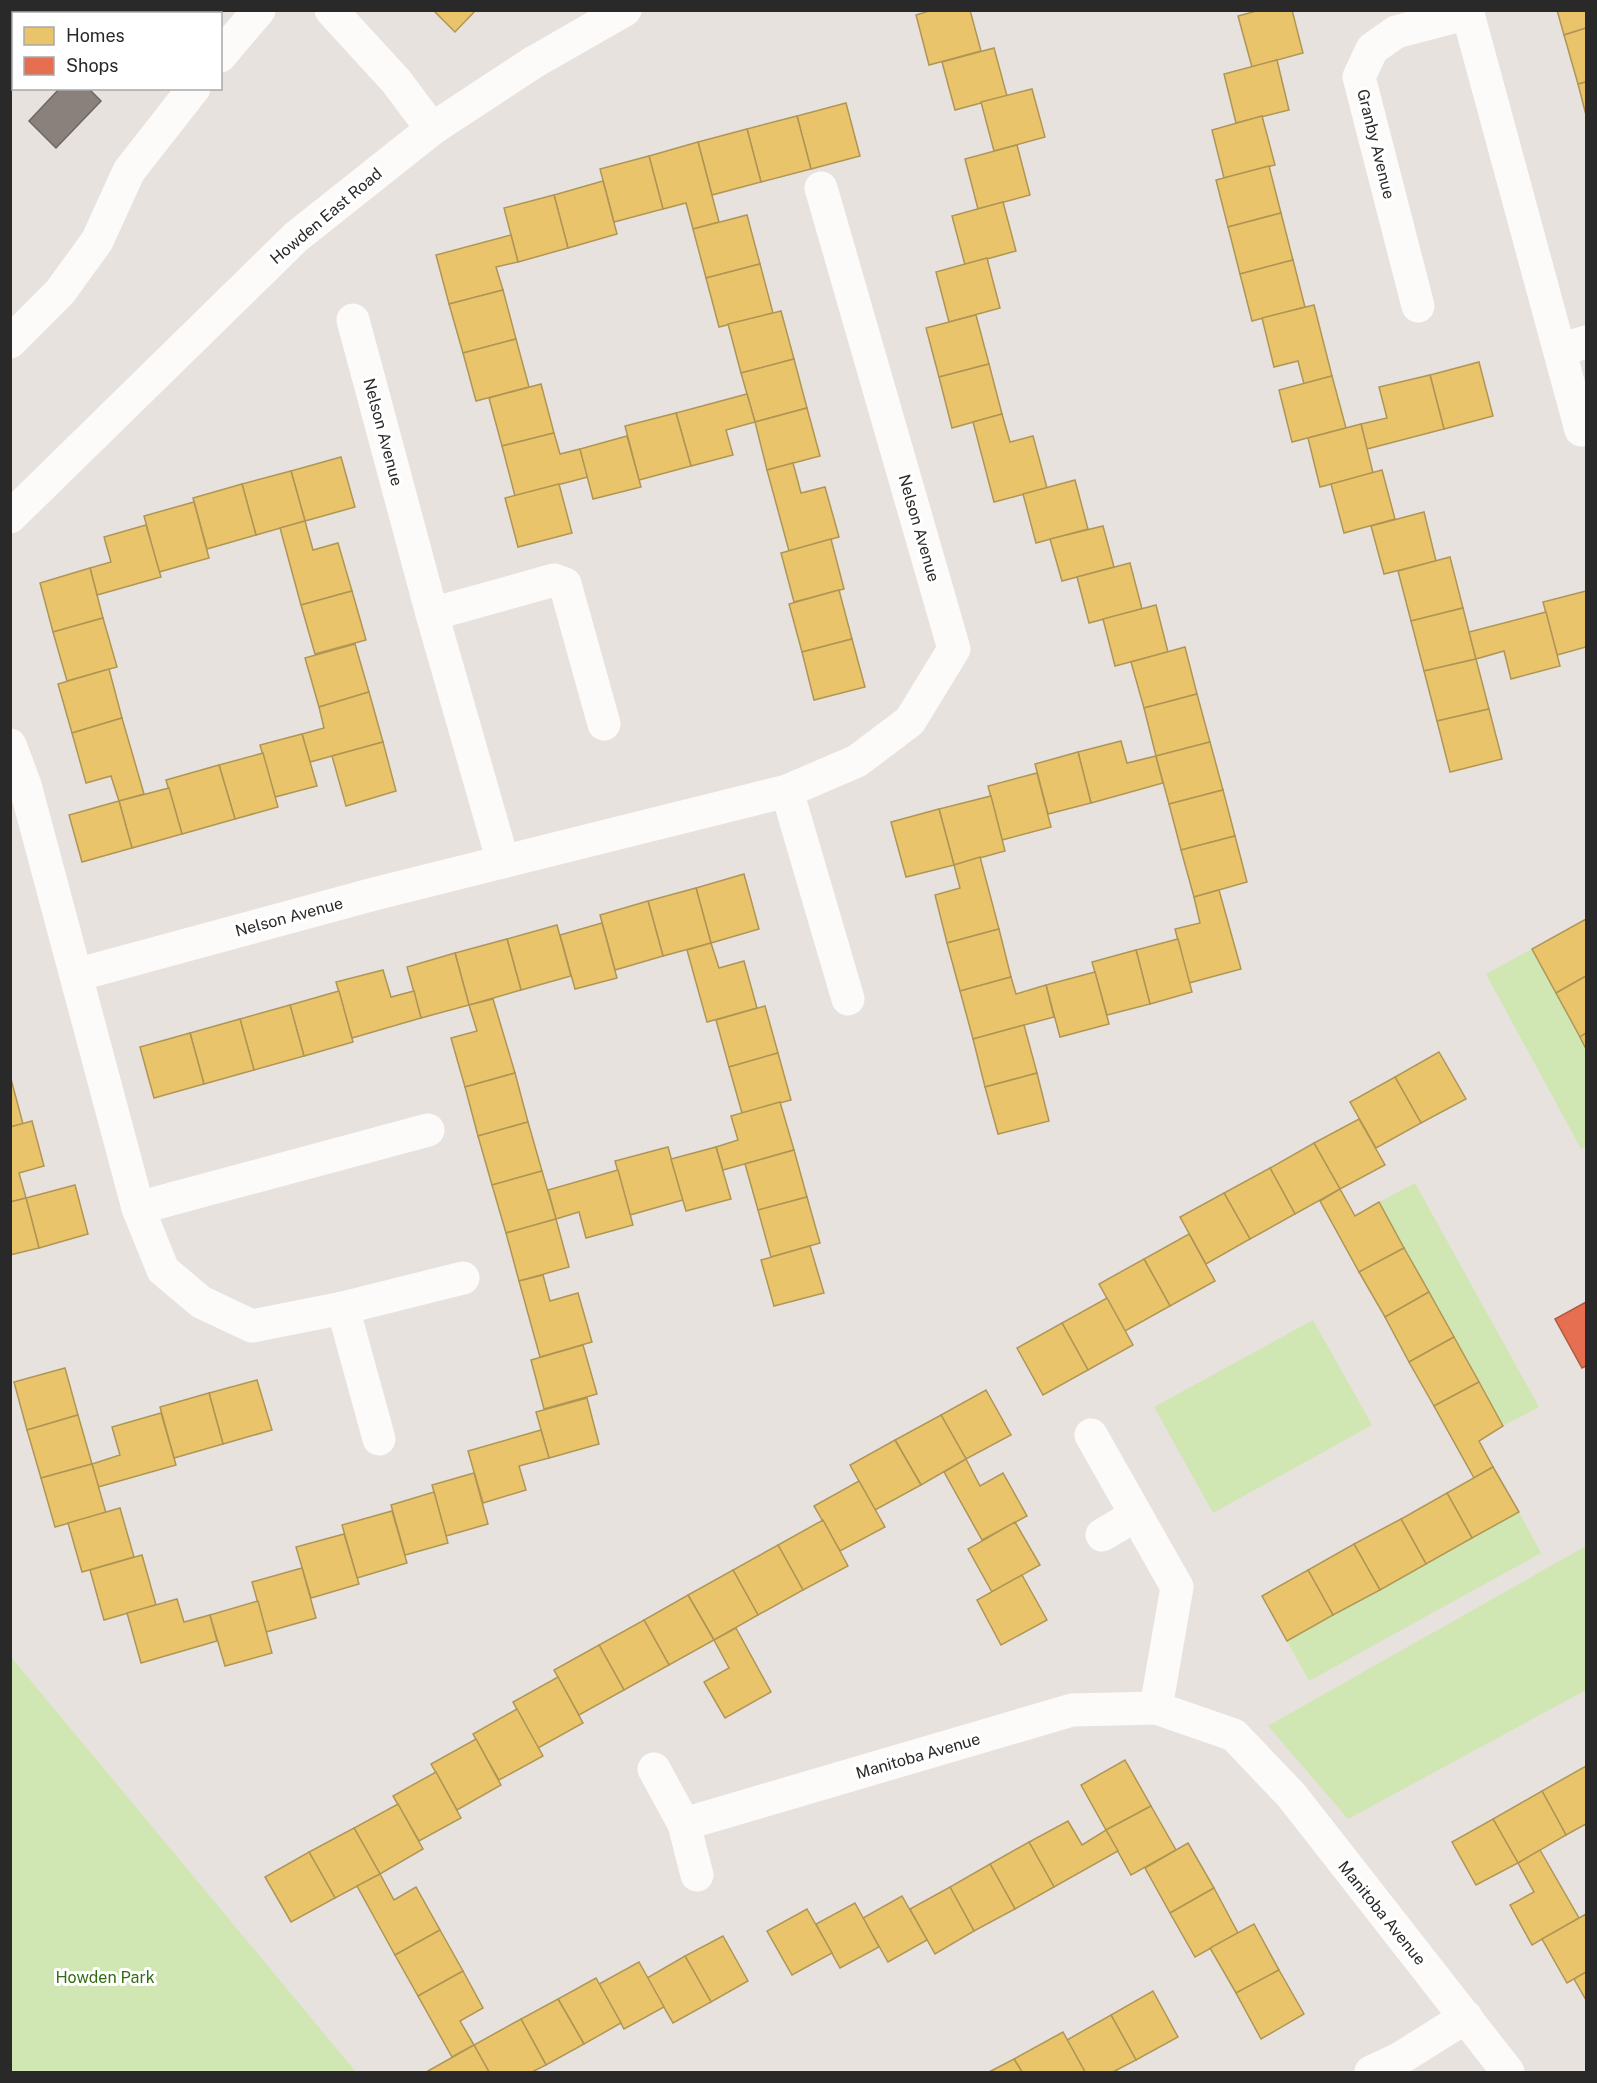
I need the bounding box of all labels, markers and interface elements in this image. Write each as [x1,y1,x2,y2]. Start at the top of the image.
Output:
legend [12,12,222,90]
text: Homes [66,25,125,46]
text: Shops [66,55,118,76]
street label: Granby Avenue [1353,87,1399,201]
street label: Howden East Road [266,164,386,268]
street label: Nelson Avenue [359,376,407,488]
street label: Nelson Avenue [895,472,943,584]
street label: Nelson Avenue [233,893,345,941]
street label: Manitoba Avenue [854,1729,982,1783]
street label: Manitoba Avenue [1334,1857,1430,1969]
park label: Howden Park [55,1968,155,1987]

